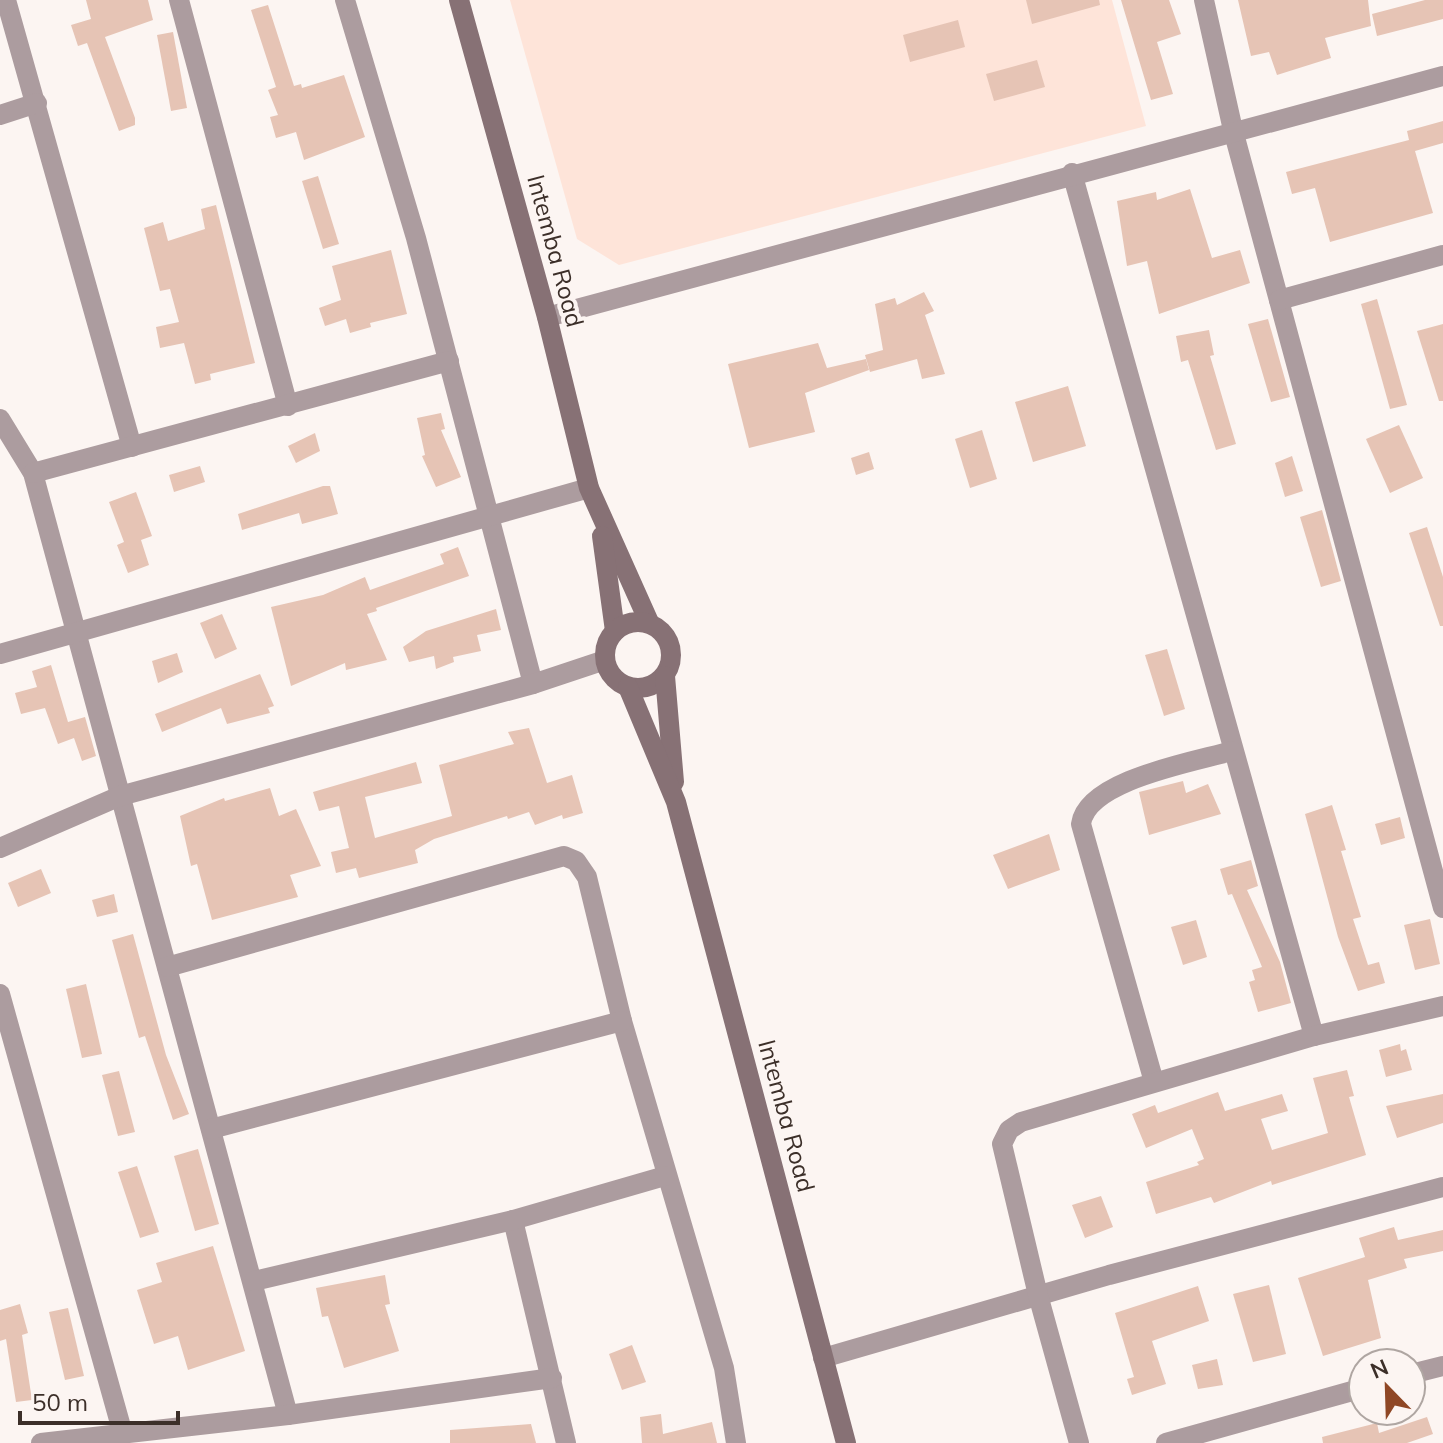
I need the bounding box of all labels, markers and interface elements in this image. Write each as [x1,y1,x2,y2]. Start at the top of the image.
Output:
street label: Intemba Road [521,171,591,330]
street label: Intemba Road [752,1036,822,1195]
north arrow [1347,1347,1427,1427]
text: N [1366,1352,1392,1385]
scale bar [20,1375,178,1425]
text: 50 m [32,1387,88,1417]

